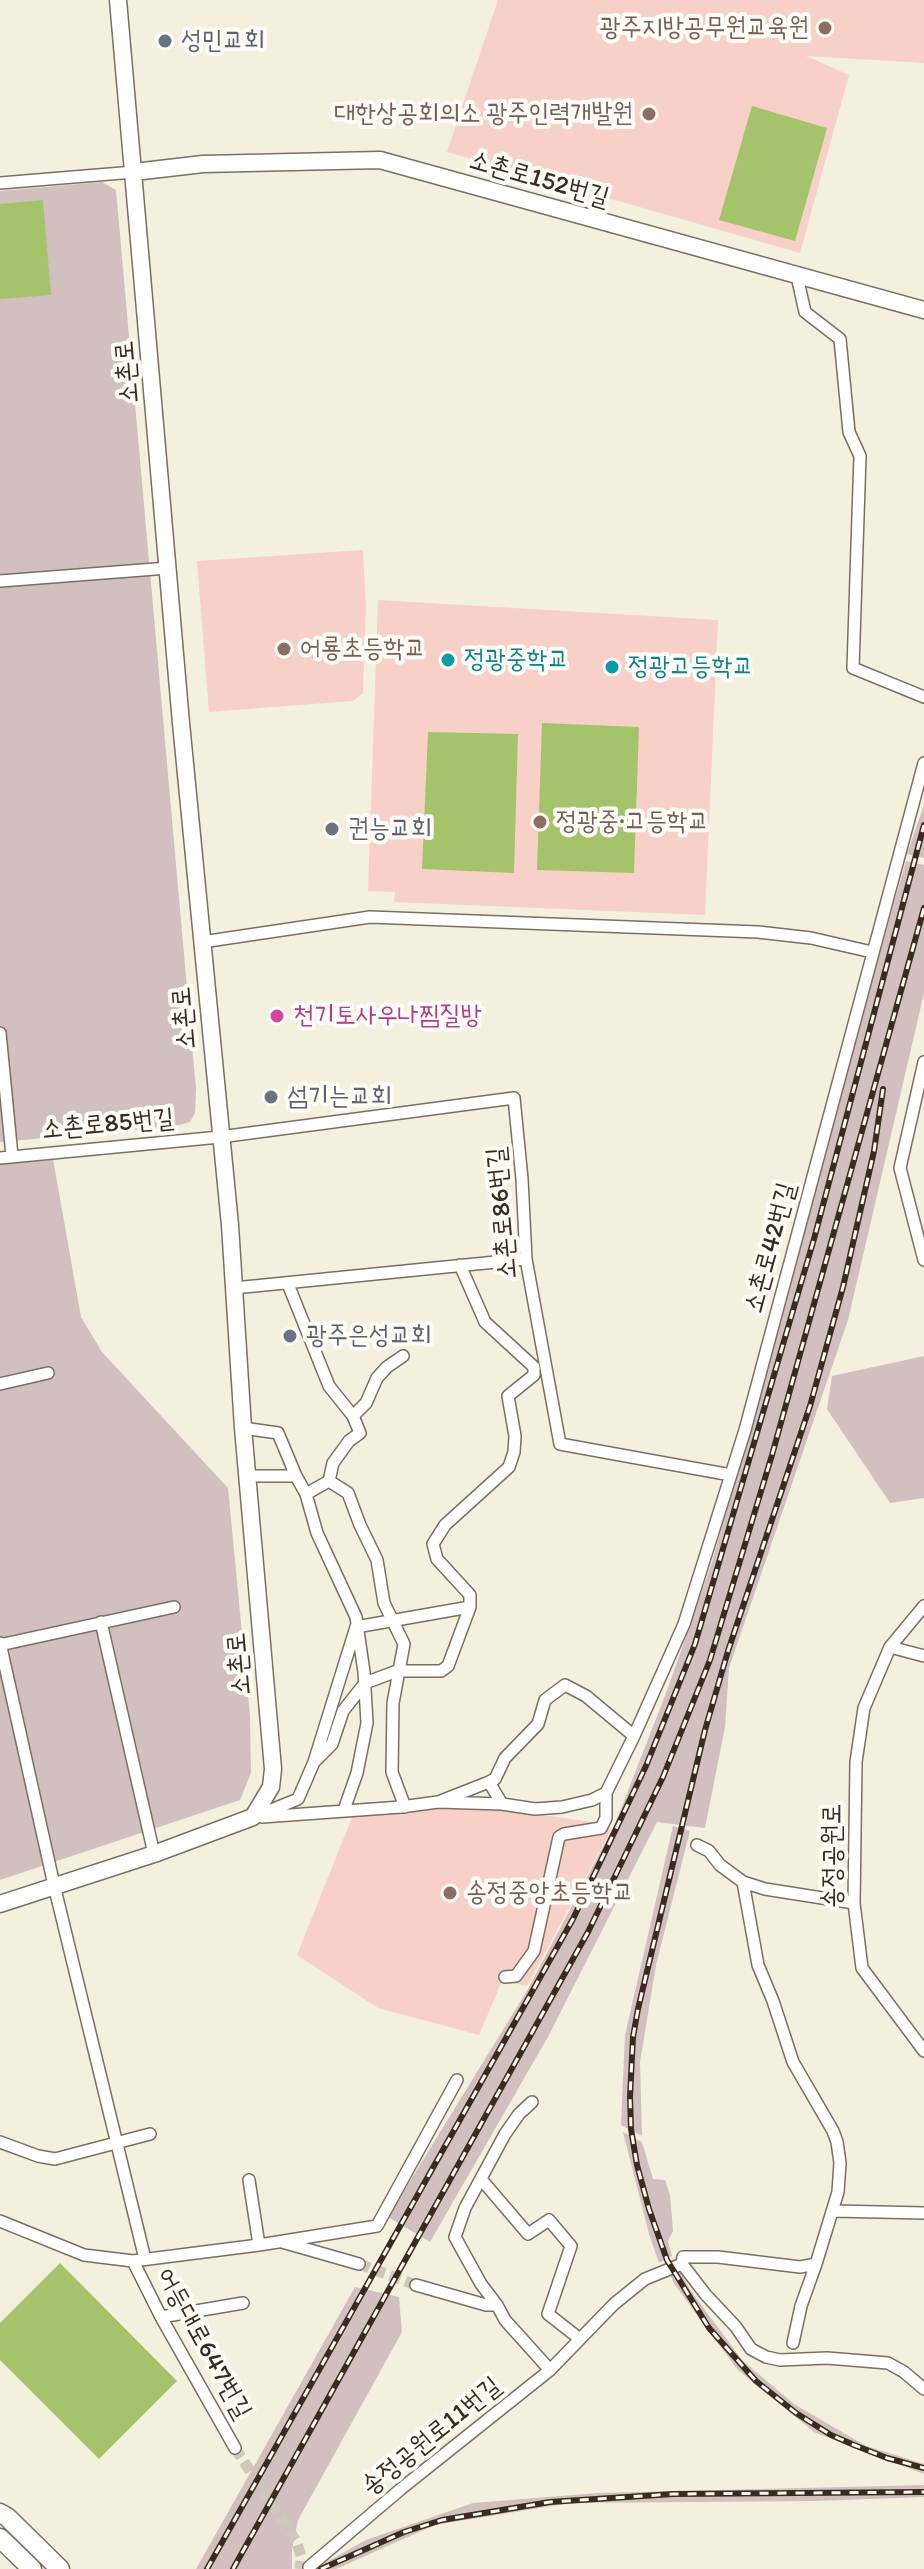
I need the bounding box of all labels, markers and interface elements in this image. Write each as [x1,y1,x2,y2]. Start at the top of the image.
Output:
place label: 광주지방공무원교육원 [600,12,809,44]
marker: 광주지방공무원교육원 [816,19,834,37]
place label: 성민교회 [181,25,265,57]
marker: 성민교회 [156,32,174,50]
place label: 대한상공회의소 광주인력개발원 [334,98,633,130]
marker: 대한상공회의소 광주인력개발원 [640,105,658,123]
street label: 소촌로152번길 [465,145,613,215]
street label: 소촌로 [110,339,146,405]
place label: 어룡초등학교 [300,633,426,665]
marker: 어룡초등학교 [275,640,293,658]
place label: 정광중학교 [464,644,569,676]
marker: 정광중학교 [439,651,457,669]
place label: 정광고등학교 [628,651,754,683]
marker: 정광고등학교 [603,658,621,676]
place label: 정광중·고등학교 [556,806,709,838]
place label: 권능교회 [348,813,432,845]
marker: 정광중·고등학교 [531,813,549,831]
marker: 권능교회 [323,820,341,838]
street label: 소촌로 [167,985,203,1051]
place label: 천기토사우나찜질방 [293,1000,481,1032]
marker: 천기토사우나찜질방 [268,1007,286,1025]
place label: 섬기는교회 [287,1081,392,1113]
marker: 섬기는교회 [262,1088,280,1106]
street label: 소촌로85번길 [41,1104,175,1146]
street label: 소촌로86번길 [482,1146,524,1280]
street label: 소촌로42번길 [739,1179,803,1317]
place label: 광주은성교회 [306,1320,432,1352]
marker: 광주은성교회 [281,1327,299,1345]
street label: 소촌로 [222,1631,258,1697]
street label: 송정공원로 [817,1804,849,1908]
place label: 송정중앙초등학교 [466,1877,633,1909]
marker: 송정중앙초등학교 [441,1884,459,1902]
street label: 어등대로647번길 [149,2263,257,2425]
street label: 송정공원로11번길 [356,2371,508,2503]

